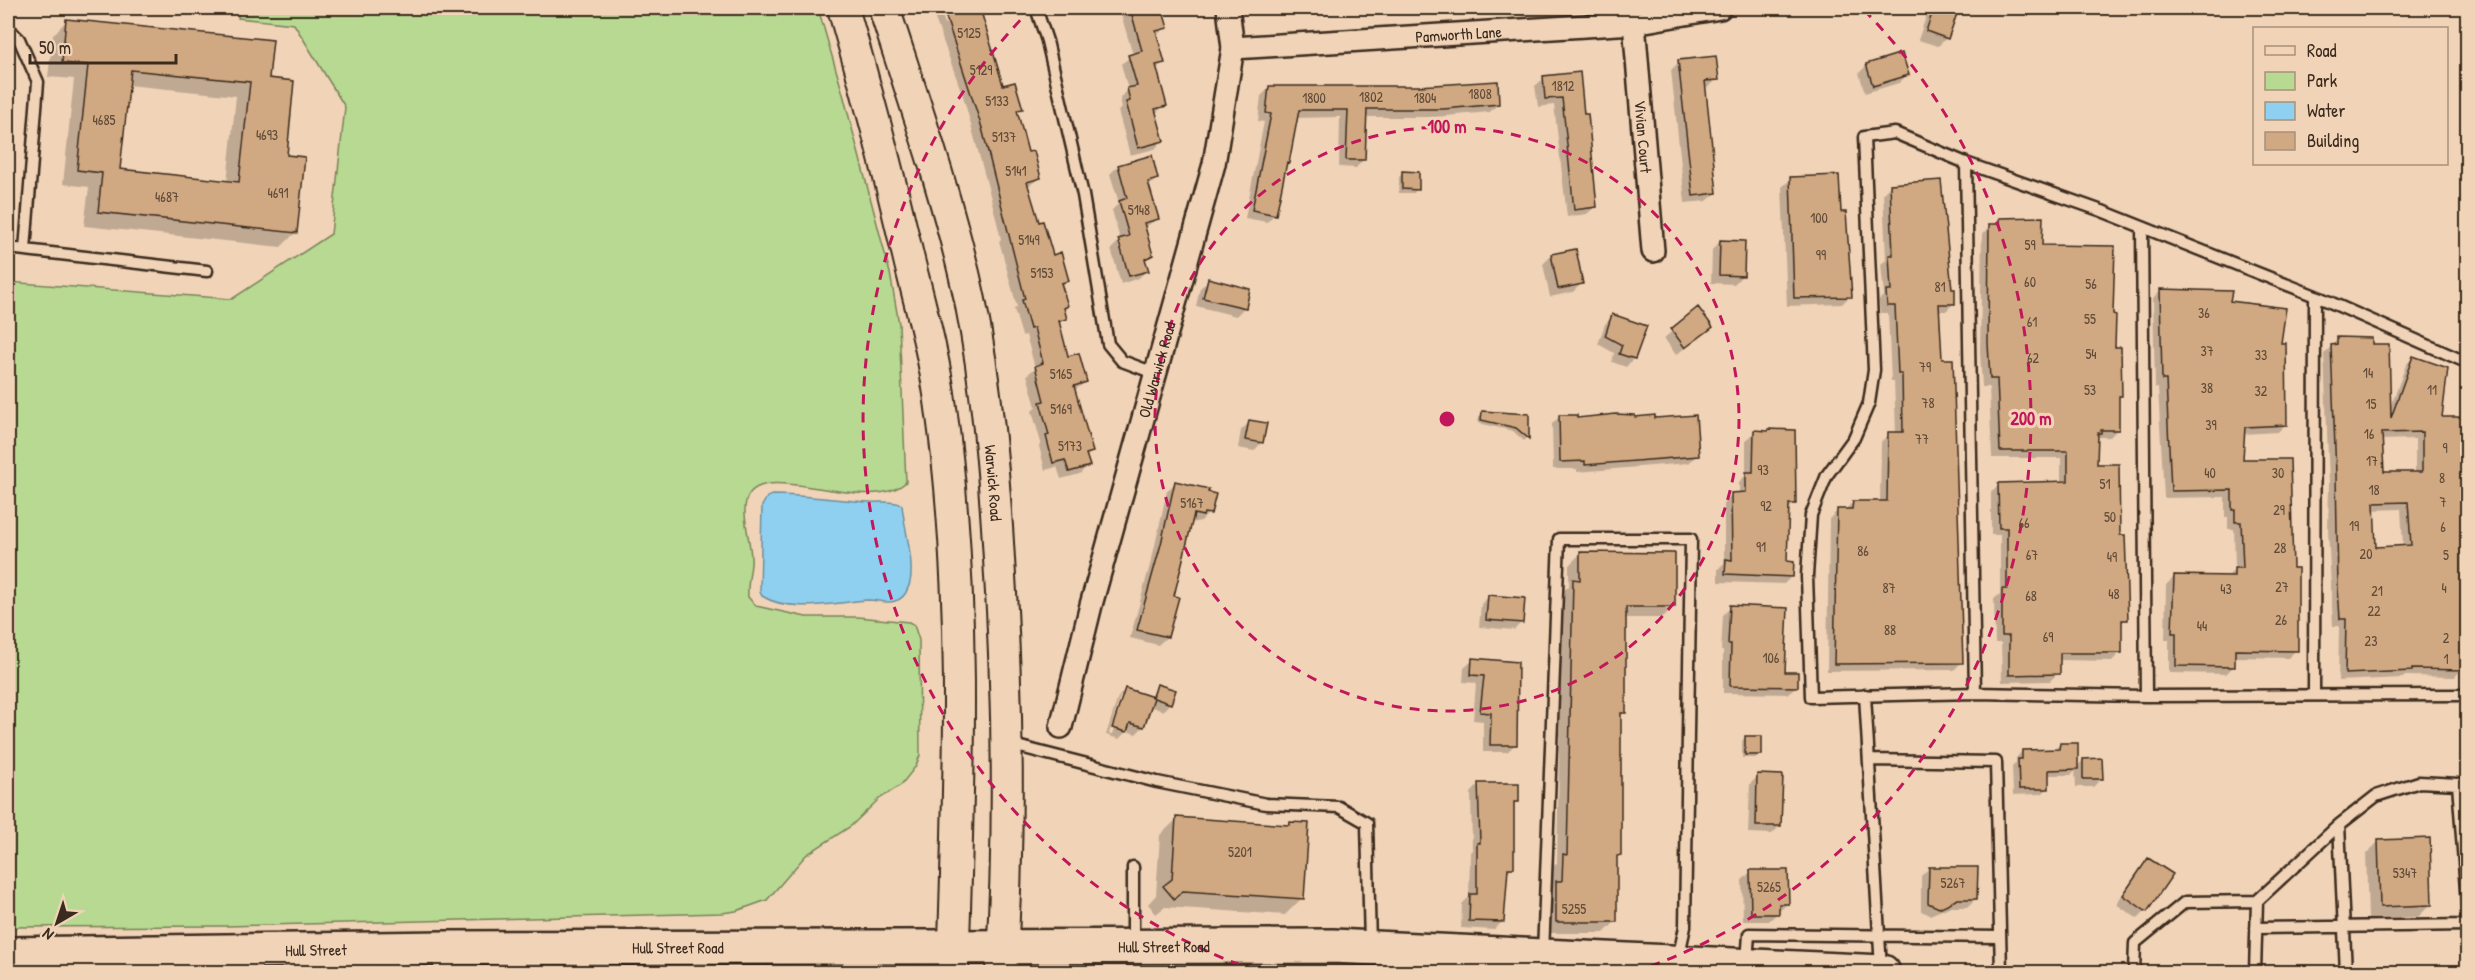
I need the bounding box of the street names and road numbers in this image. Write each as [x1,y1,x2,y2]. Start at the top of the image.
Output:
street label: Pamworth Lane [1415,20,1503,48]
street label: Vivian Court [1629,99,1658,174]
street label: Old Warwick Road [1133,319,1181,420]
street label: Warwick Road [980,444,1008,522]
street label: Hull Street Road [1118,935,1210,957]
street label: Hull Street Road [632,936,724,959]
street label: Hull Street [285,938,348,961]

